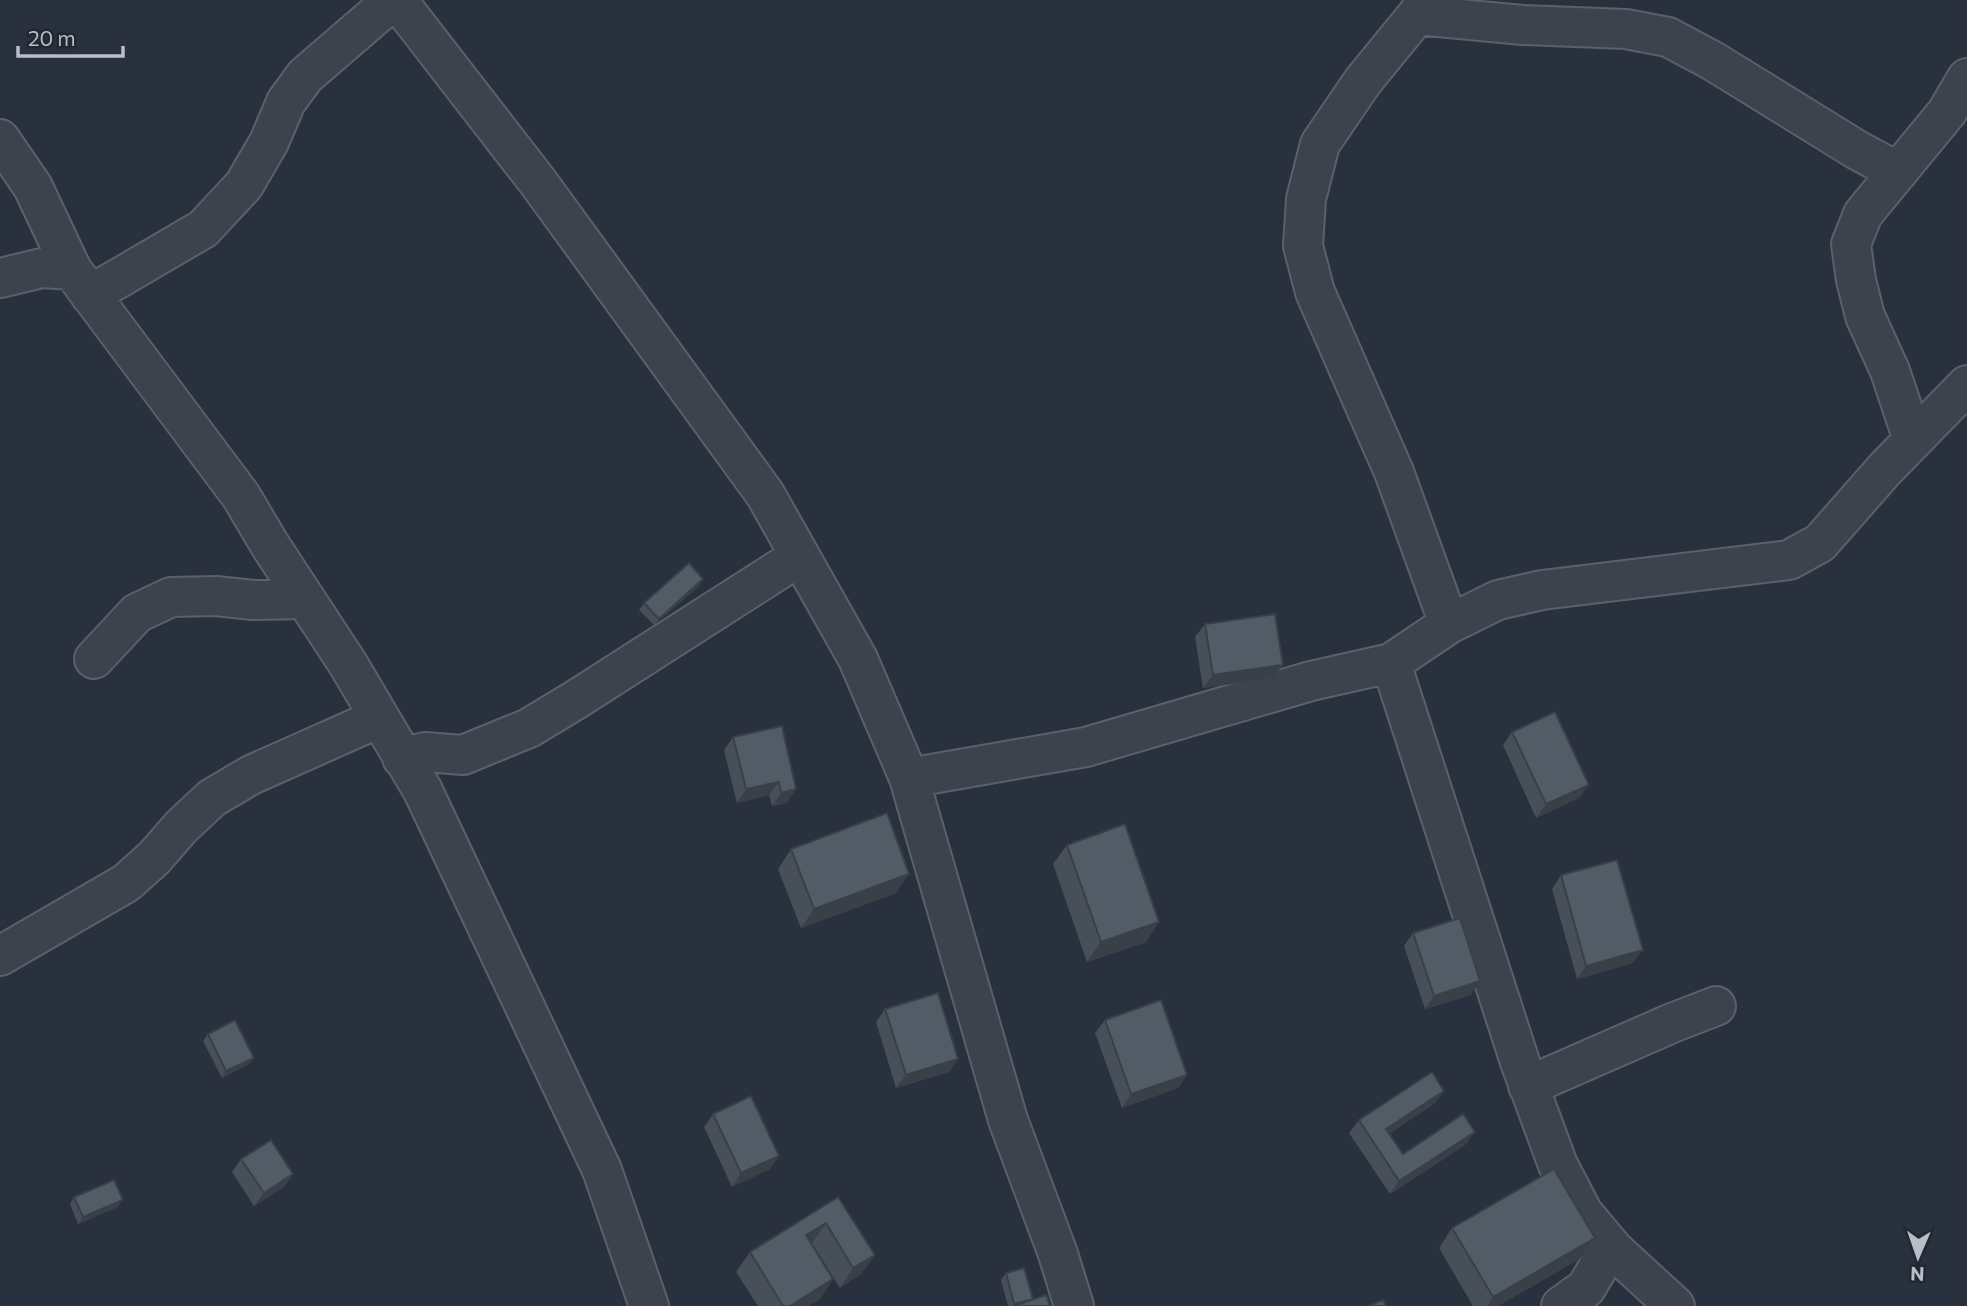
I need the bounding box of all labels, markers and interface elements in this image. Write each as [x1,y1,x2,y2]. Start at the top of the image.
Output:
scale bar [18,14,122,58]
text: 20 m [28,25,76,50]
north arrow [1883,1222,1953,1292]
text: N [1910,1263,1925,1286]

